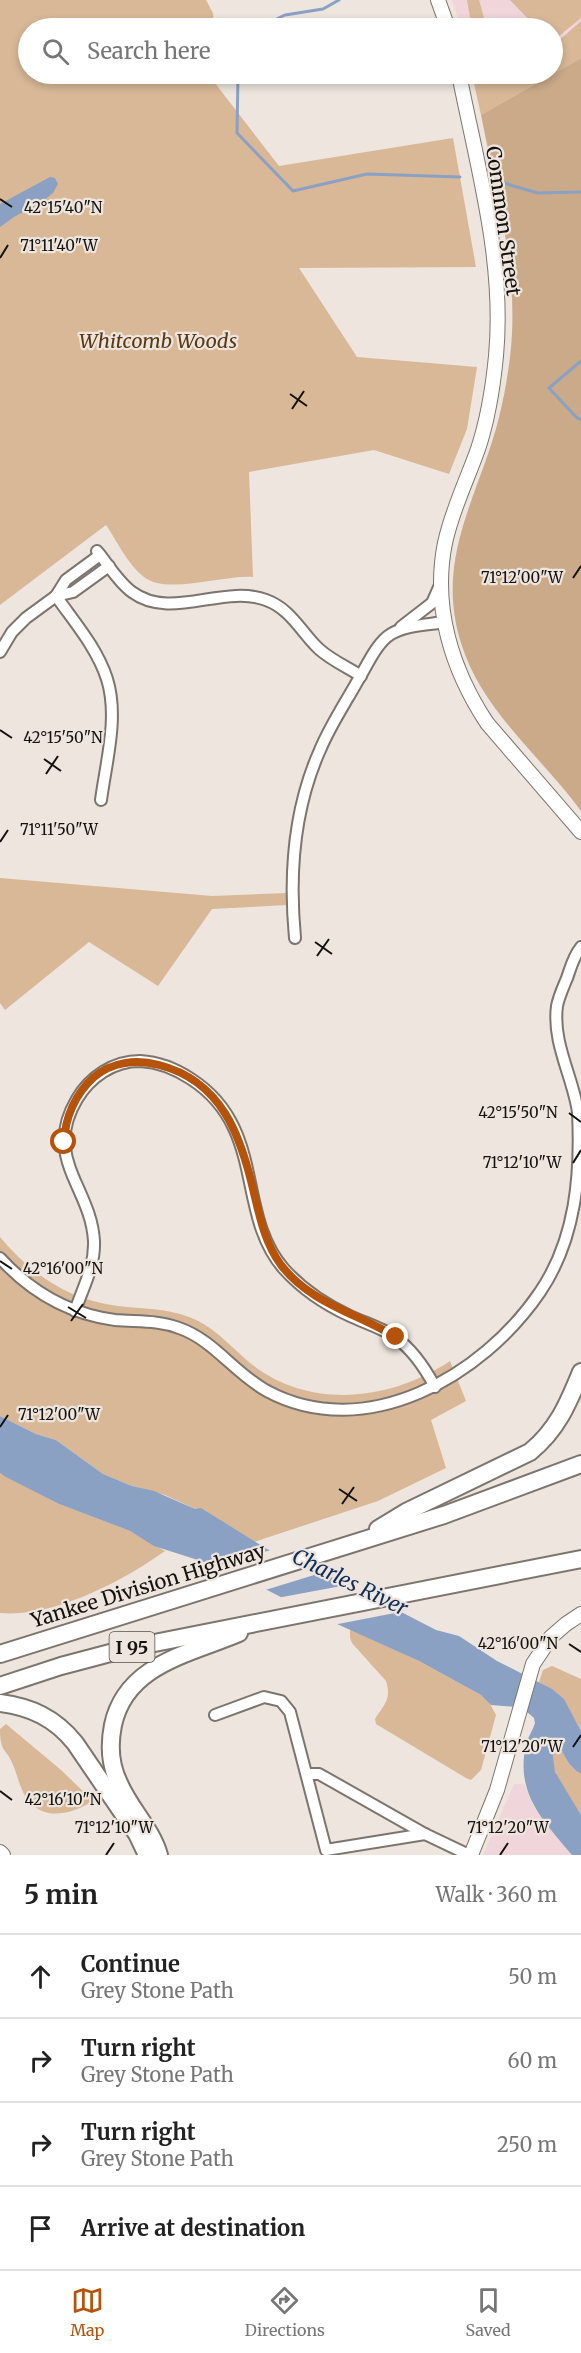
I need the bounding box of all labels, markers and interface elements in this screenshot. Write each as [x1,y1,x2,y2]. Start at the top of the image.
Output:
search box [18,18,563,84]
icon: search [39,35,72,68]
text: Search here [87,37,210,65]
street label: Common Street [481,145,527,298]
text: 42°15'40"N [24,198,103,217]
text: 71°11'40"W [20,236,99,255]
park label: Whitcomb Woods [79,328,237,353]
text: 71°12'00"W [481,568,564,587]
text: 42°15'50"N [23,728,103,747]
text: 71°11'50"W [20,820,99,839]
text: 42°15'50"N [478,1103,558,1122]
route start [50,1128,76,1154]
text: 71°12'10"W [483,1153,562,1172]
text: 42°16'00"N [23,1259,104,1278]
route end [382,1323,408,1349]
text: 71°12'00"W [18,1405,101,1424]
street label: Yankee Division Highway [27,1537,269,1633]
water label: Charles River [288,1542,413,1622]
road number: I 95 [110,1632,154,1662]
text: 42°16'00"N [478,1634,559,1653]
text: 71°12'20"W [481,1737,564,1756]
text: 42°16'10"N [25,1790,102,1809]
text: 71°12'10"W [75,1818,154,1837]
text: 71°12'20"W [467,1818,550,1837]
text: 5 min [24,1878,98,1911]
text: Walk · 360 m [436,1882,557,1907]
text: Continue [81,1950,180,1978]
icon: ahead [24,1960,57,1993]
text: 50 m [508,1964,557,1989]
text: Grey Stone Path [81,1978,234,2003]
text: Turn right [81,2034,195,2062]
icon: right [24,2044,57,2077]
text: 60 m [507,2048,557,2073]
text: Grey Stone Path [81,2062,234,2087]
text: Turn right [81,2118,195,2146]
icon: right [24,2128,57,2161]
text: 250 m [497,2132,557,2157]
text: Grey Stone Path [81,2146,234,2171]
icon: arrive [24,2212,57,2245]
text: Arrive at destination [81,2214,305,2242]
tab: Map [70,2284,104,2340]
tab: Directions [245,2284,325,2340]
tab: Saved [465,2284,511,2340]

